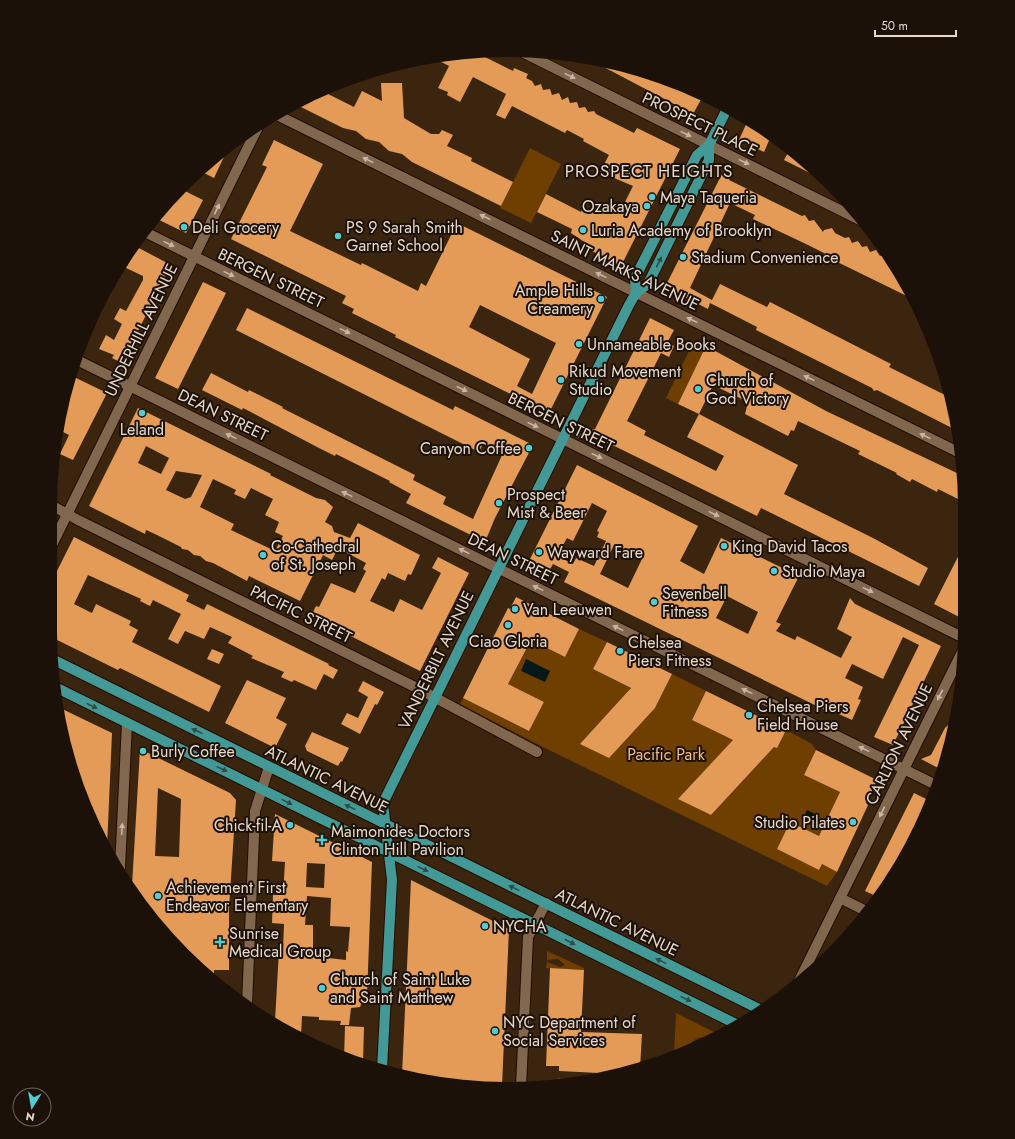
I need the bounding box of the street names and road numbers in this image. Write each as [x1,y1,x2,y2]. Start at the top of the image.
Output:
street label: PROSPECT PLACE [638,86,762,162]
street label: SAINT MARKS AVENUE [547,224,703,316]
street label: BERGEN STREET [214,242,328,314]
street label: UNDERHILL AVENUE [99,260,183,400]
street label: DEAN STREET [174,383,272,447]
street label: BERGEN STREET [504,386,618,458]
street label: DEAN STREET [464,527,562,591]
street label: PACIFIC STREET [246,579,356,649]
street label: VANDERBILT AVENUE [393,587,479,733]
street label: CARLTON AVENUE [860,679,938,809]
street label: ATLANTIC AVENUE [262,739,392,819]
street label: ATLANTIC AVENUE [552,882,682,962]

